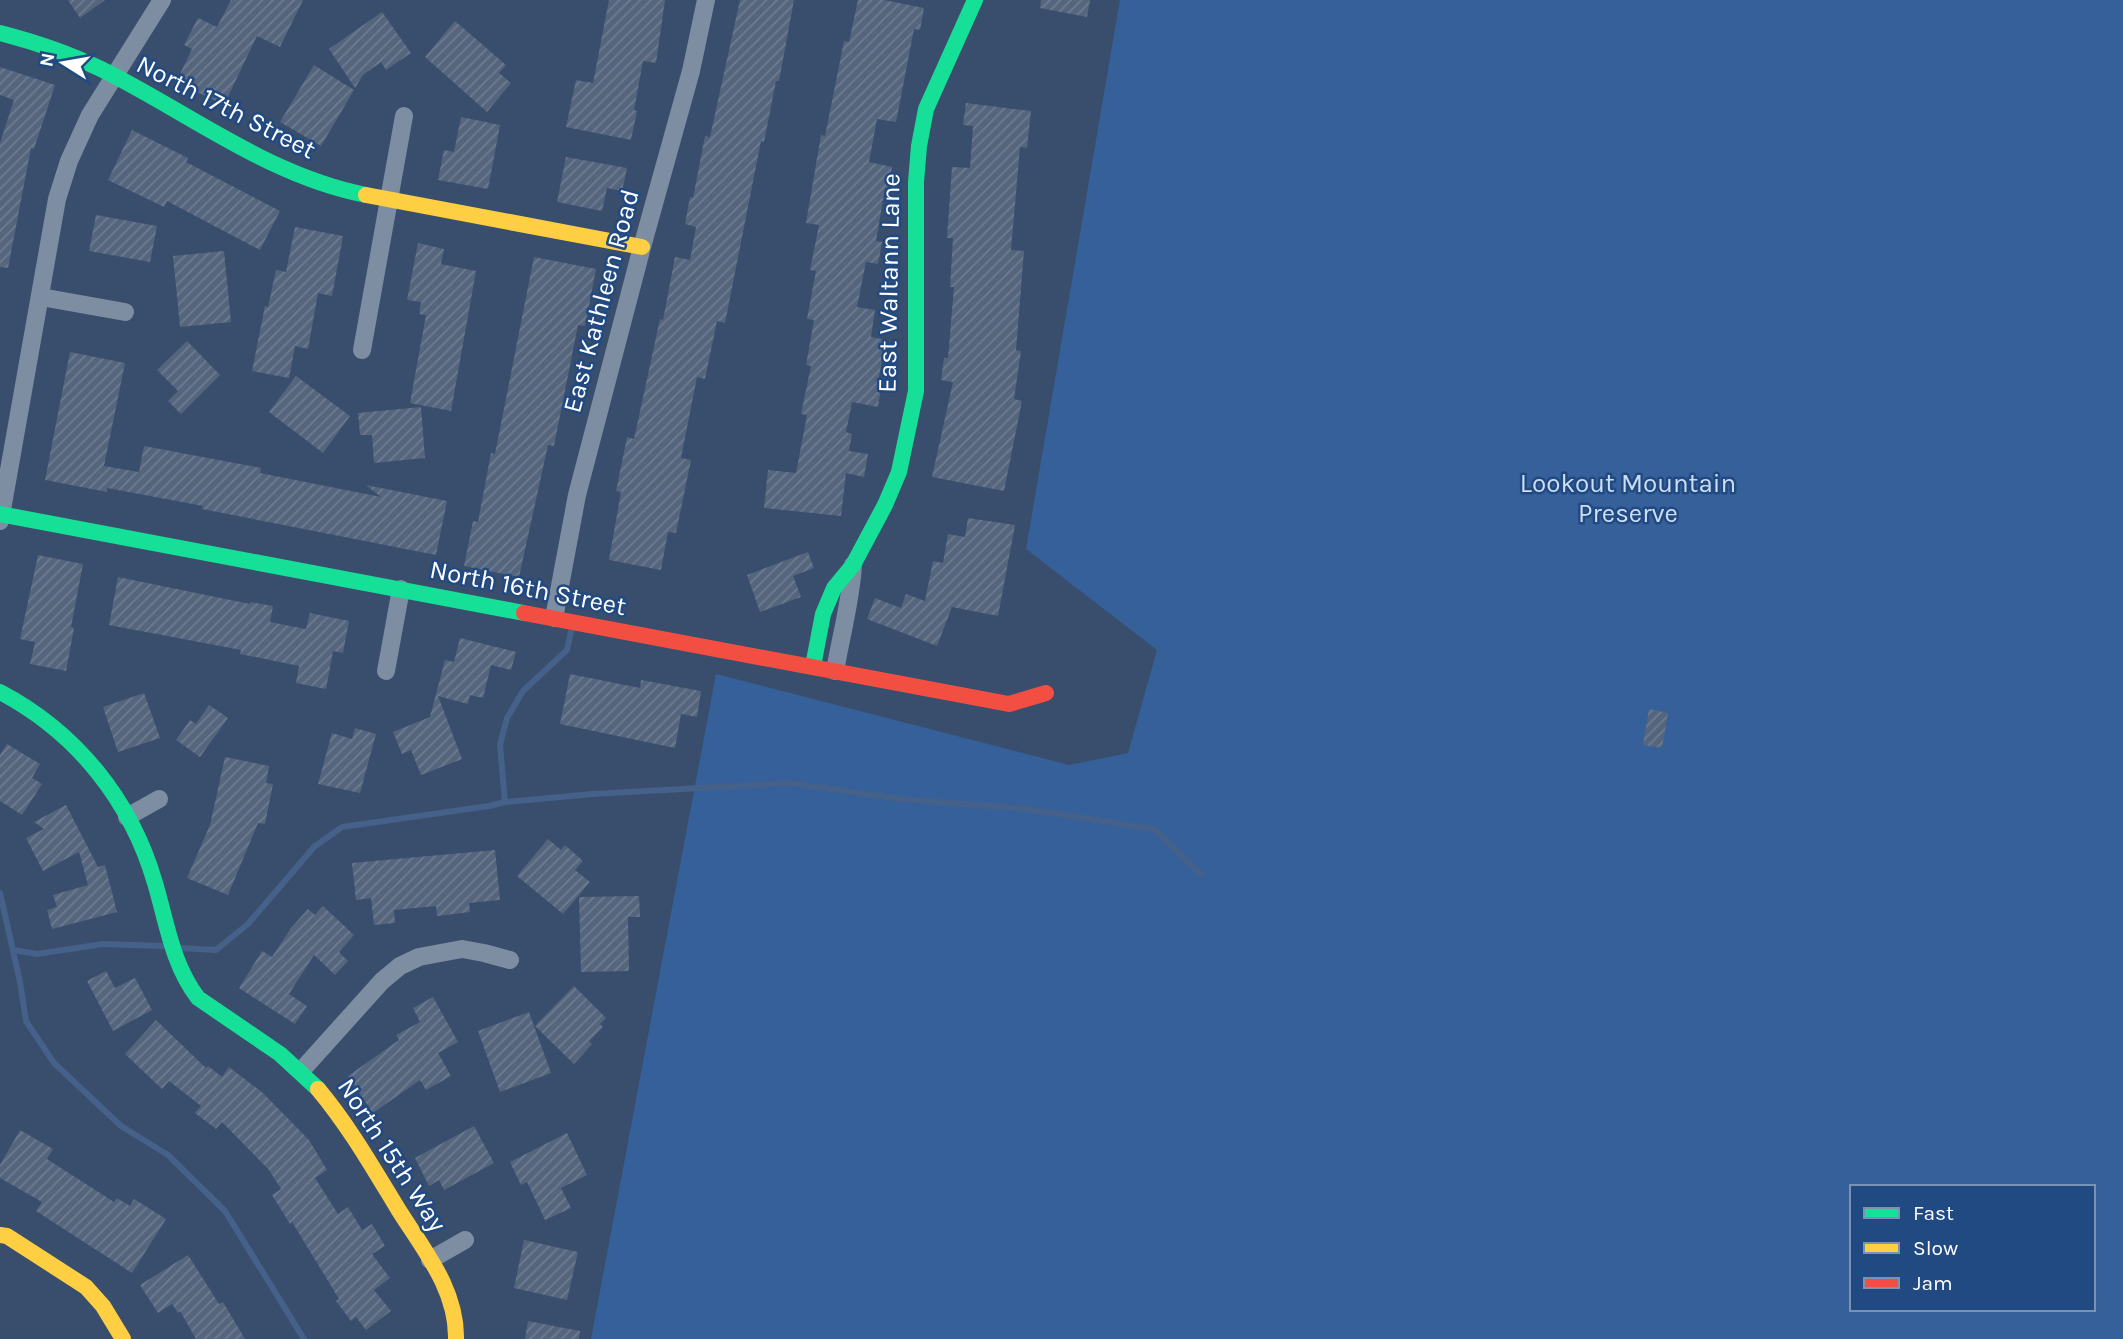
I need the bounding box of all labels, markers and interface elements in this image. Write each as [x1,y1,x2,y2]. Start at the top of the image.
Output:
north arrow [28,28,98,98]
street label: North 17th Street [131,49,321,166]
text: N [35,51,59,69]
street label: East Waltann Lane [872,173,906,393]
street label: East Kathleen Road [556,186,646,416]
park label: Lookout Mountain Preserve [1520,468,1736,529]
street label: North 16th Street [427,554,629,622]
street label: North 15th Way [331,1072,453,1238]
legend [1850,1185,2095,1311]
text: Fast [1913,1201,1954,1225]
text: Slow [1913,1236,1958,1260]
text: Jam [1913,1271,1953,1295]

